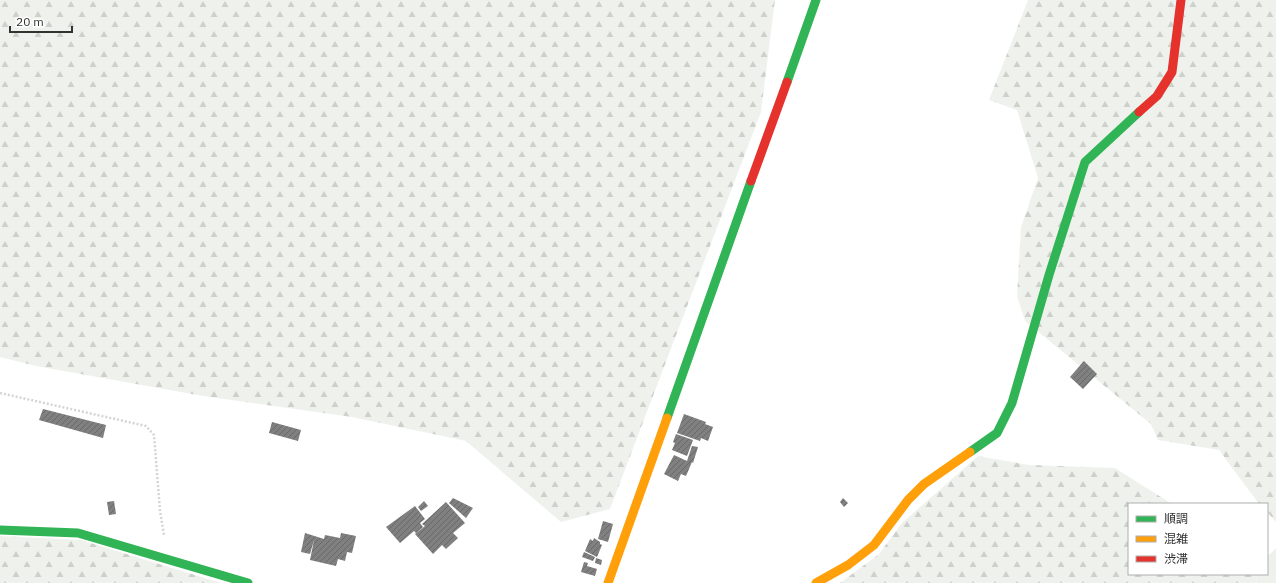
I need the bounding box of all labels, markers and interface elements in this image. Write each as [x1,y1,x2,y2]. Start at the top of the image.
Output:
scale bar [10,8,72,34]
text: 20 m [16,14,44,29]
legend [1128,503,1268,575]
text: 順調 [1164,511,1188,526]
text: 混雑 [1164,531,1188,546]
text: 渋滞 [1164,551,1188,566]

